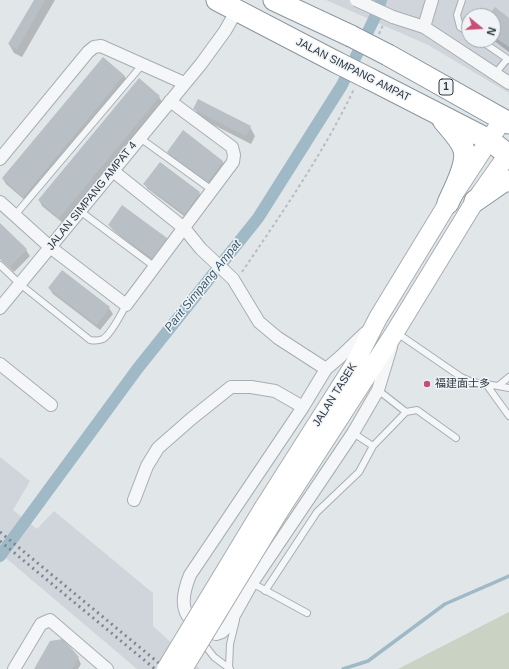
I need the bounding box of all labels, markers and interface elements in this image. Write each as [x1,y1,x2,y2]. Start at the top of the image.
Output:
north arrow [461,8,501,48]
text: N [485,26,498,37]
street label: JALAN SIMPANG AMPAT [294,35,412,105]
road number: 1 [439,79,453,95]
street label: JALAN SIMPANG AMPAT 4 [44,139,140,253]
water label: Parit Simpang Ampat [162,237,244,335]
street label: JALAN TASEK [310,361,360,429]
place label: 福建面士多 [435,377,490,391]
marker: 福建面士多 [422,379,432,389]

